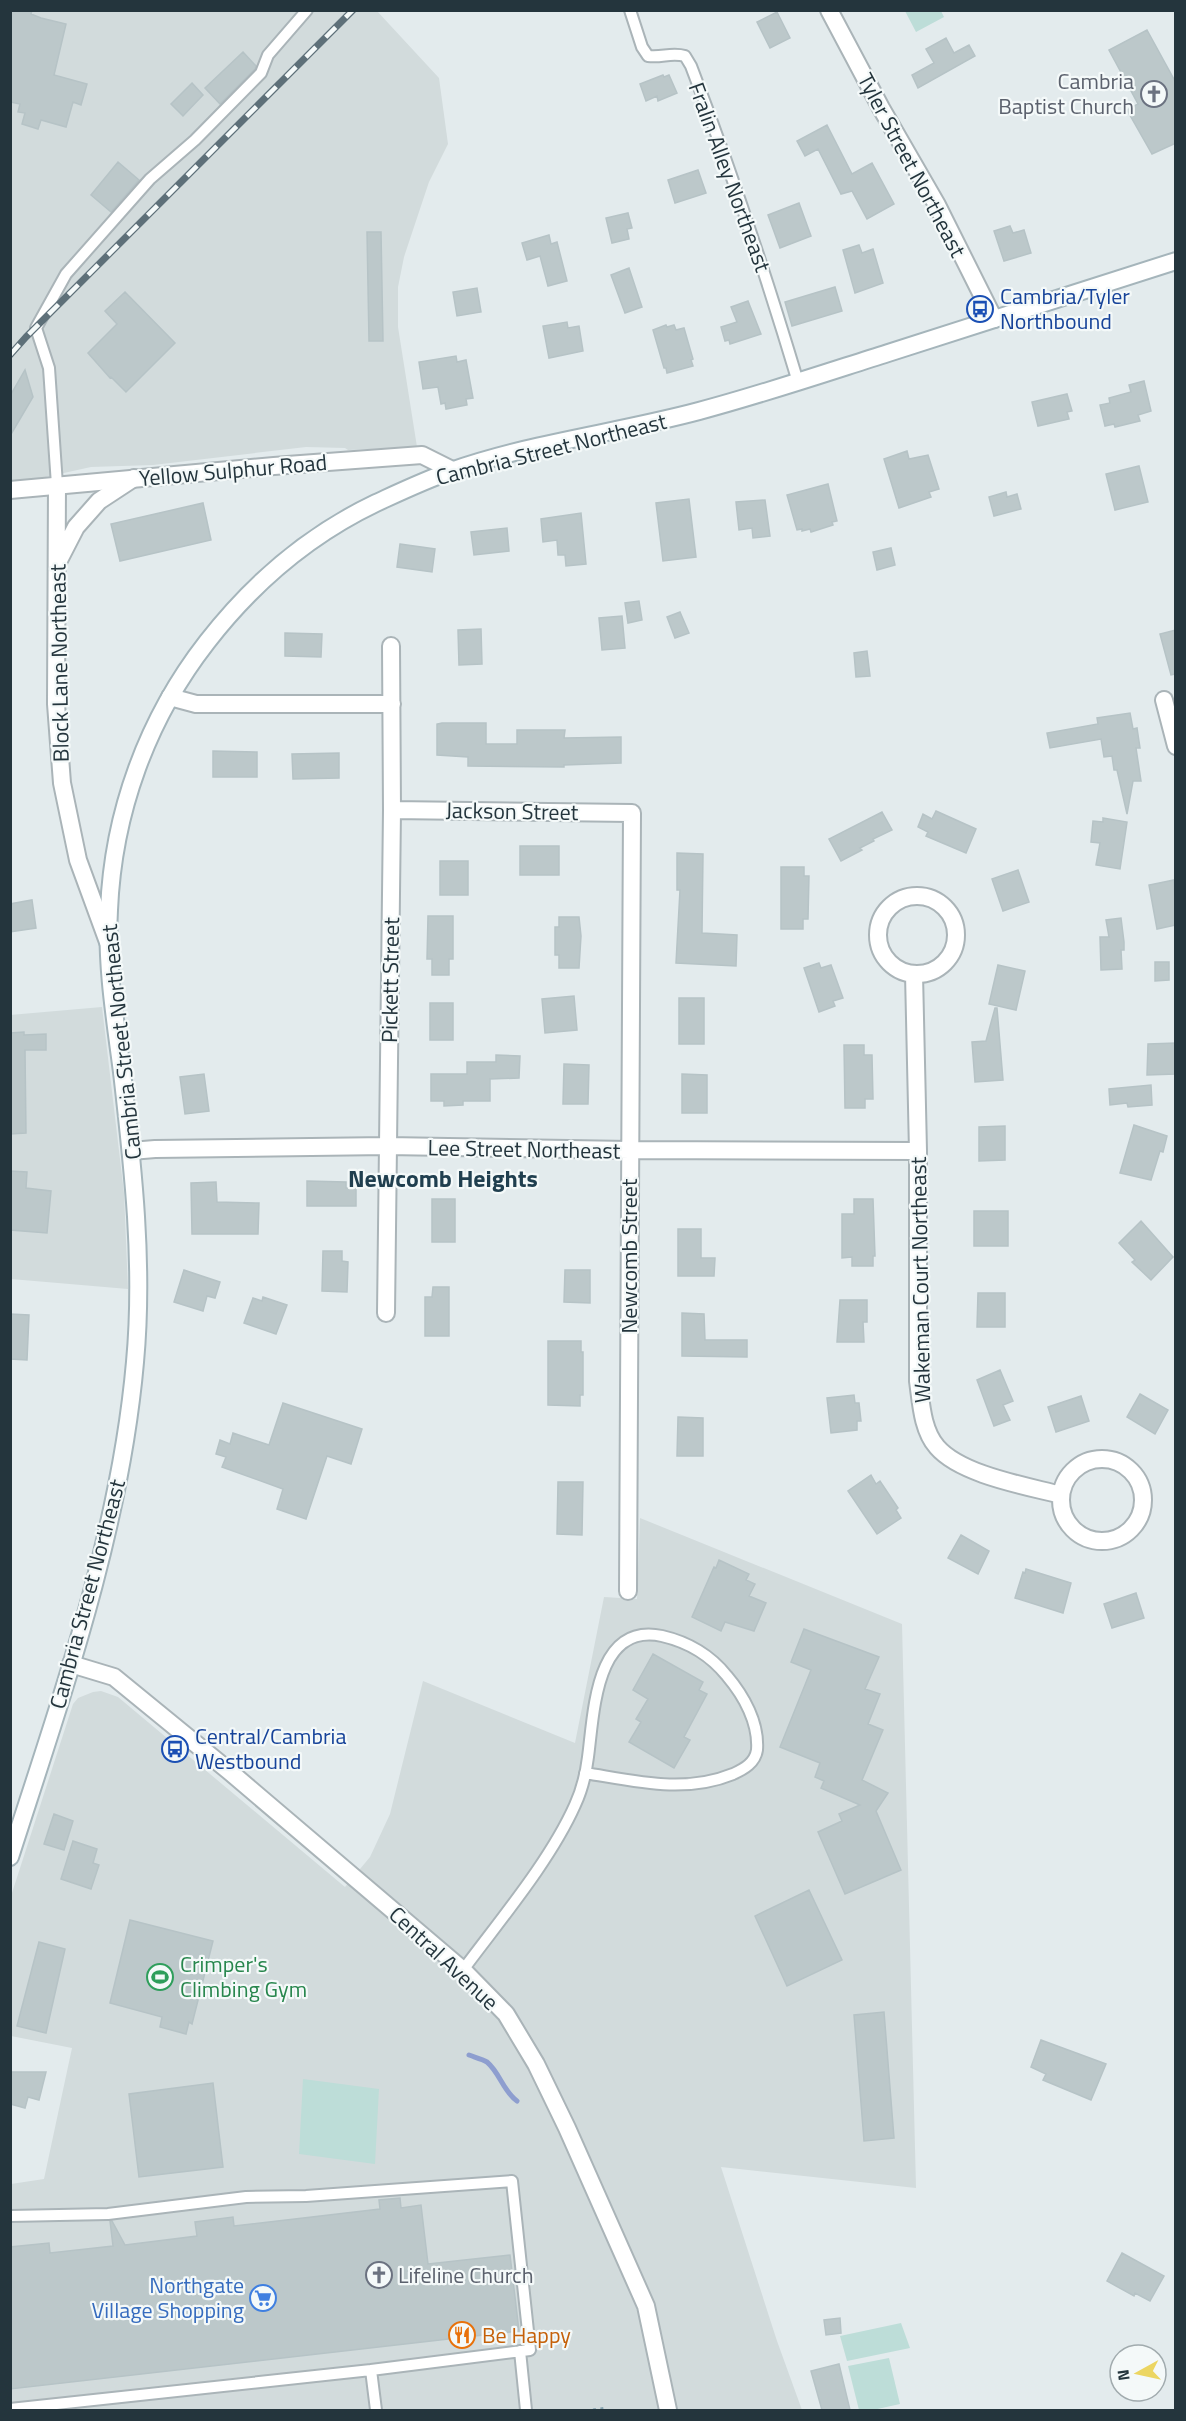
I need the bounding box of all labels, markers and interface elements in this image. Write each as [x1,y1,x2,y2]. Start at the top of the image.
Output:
place label: Cambria Baptist Church [998,64,1134,123]
street label: Tyler Street Northeast [849,67,975,264]
street label: Fralin Alley Northeast [680,77,780,277]
church icon: Cambria Baptist Church [1139,79,1169,109]
place label: Cambria/Tyler Northbound [1000,279,1130,338]
bus stop icon: Cambria/Tyler Northbound [965,294,995,324]
street label: Cambria Street Northeast [432,404,670,494]
street label: Yellow Sulphur Road [138,445,328,495]
street label: Block Lane Northeast [40,563,78,762]
street label: Jackson Street [445,793,579,829]
street label: Pickett Street [372,917,408,1043]
street label: Cambria Street Northeast [92,922,150,1161]
street label: Lee Street Northeast [427,1130,621,1168]
street label: Wakeman Court Northeast [901,1156,939,1404]
district label: Newcomb Heights [348,1160,538,1196]
street label: Newcomb Street [612,1178,646,1334]
street label: Cambria Street Northeast [40,1475,134,1713]
place label: Central/Cambria Westbound [195,1719,346,1778]
bus stop icon: Central/Cambria Westbound [160,1734,190,1764]
street label: Central Avenue [381,1898,507,2018]
place label: Crimper's Climbing Gym [180,1947,307,2006]
sports icon: Crimper's Climbing Gym [145,1962,175,1992]
place label: Lifeline Church [398,2258,533,2292]
church icon: Lifeline Church [364,2260,394,2290]
place label: Northgate Village Shopping [91,2268,244,2327]
supermarket icon: Northgate Village Shopping [248,2283,278,2313]
place label: Be Happy [482,2318,571,2352]
restaurant icon: Be Happy [447,2320,477,2350]
north arrow [1108,2343,1168,2403]
text: N [1110,2368,1136,2382]

